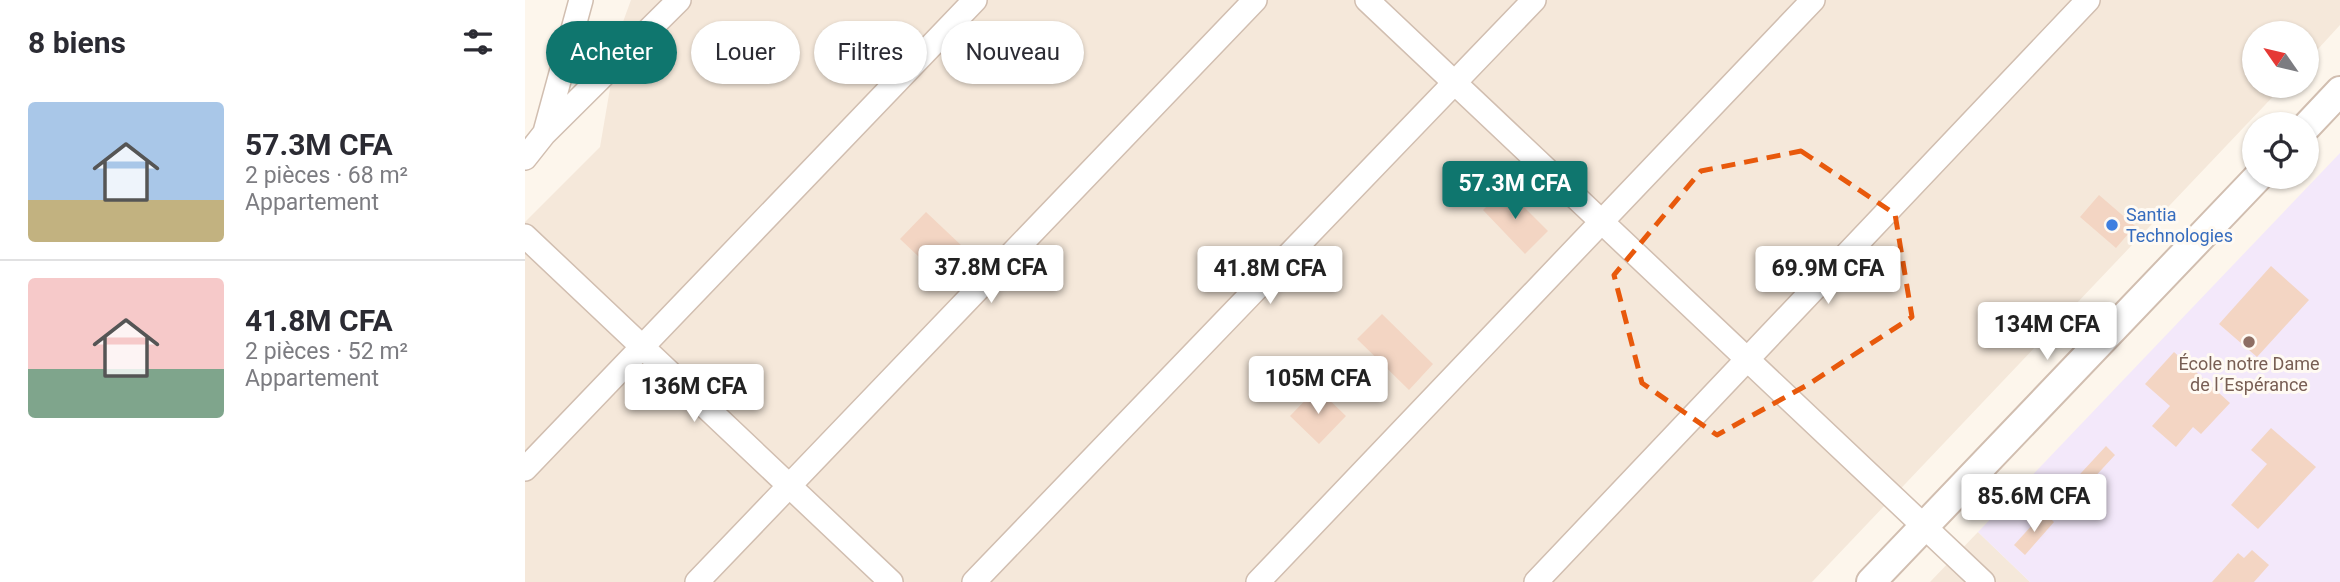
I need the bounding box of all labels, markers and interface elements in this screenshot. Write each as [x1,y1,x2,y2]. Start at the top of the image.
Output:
chip: Acheter [546,21,677,84]
chip: Louer [691,21,800,84]
chip: Filtres [814,21,927,84]
chip: Nouveau [941,21,1084,84]
north arrow [2242,21,2319,98]
map controls [2242,21,2319,189]
icon: filters [459,23,497,61]
text: 8 biens [28,25,126,60]
button: locate [2242,112,2319,189]
text: 57.3M CFA [245,127,393,162]
icon: home [84,130,168,214]
text: 2 pièces · 68 m² [245,162,408,189]
pin: 57.3M CFA [1435,162,1595,221]
text: 57.3M CFA [1458,170,1572,197]
text: Appartement [245,189,379,216]
place label: Santia Technologies [2126,204,2233,246]
marker: Santia Technologies [2104,217,2120,233]
pin: 37.8M CFA [911,246,1071,305]
pin: 41.8M CFA [1190,246,1350,306]
pin: 69.9M CFA [1748,246,1908,306]
text: 37.8M CFA [934,254,1048,281]
text: 41.8M CFA [1213,255,1327,282]
text: 69.9M CFA [1771,255,1885,282]
pin: 134M CFA [1975,302,2119,362]
text: 41.8M CFA [245,303,393,338]
icon: home [84,306,168,390]
text: 134M CFA [1994,311,2100,338]
marker: École notre Dame de l´Espérance [2241,334,2257,350]
text: 2 pièces · 52 m² [245,338,408,365]
place label: École notre Dame de l´Espérance [2178,353,2320,395]
pin: 105M CFA [1246,356,1390,416]
pin: 136M CFA [622,364,766,424]
text: Appartement [245,365,379,392]
text: 105M CFA [1265,365,1371,392]
text: 136M CFA [641,373,747,400]
pin: 85.6M CFA [1954,475,2114,534]
text: 85.6M CFA [1977,483,2091,510]

